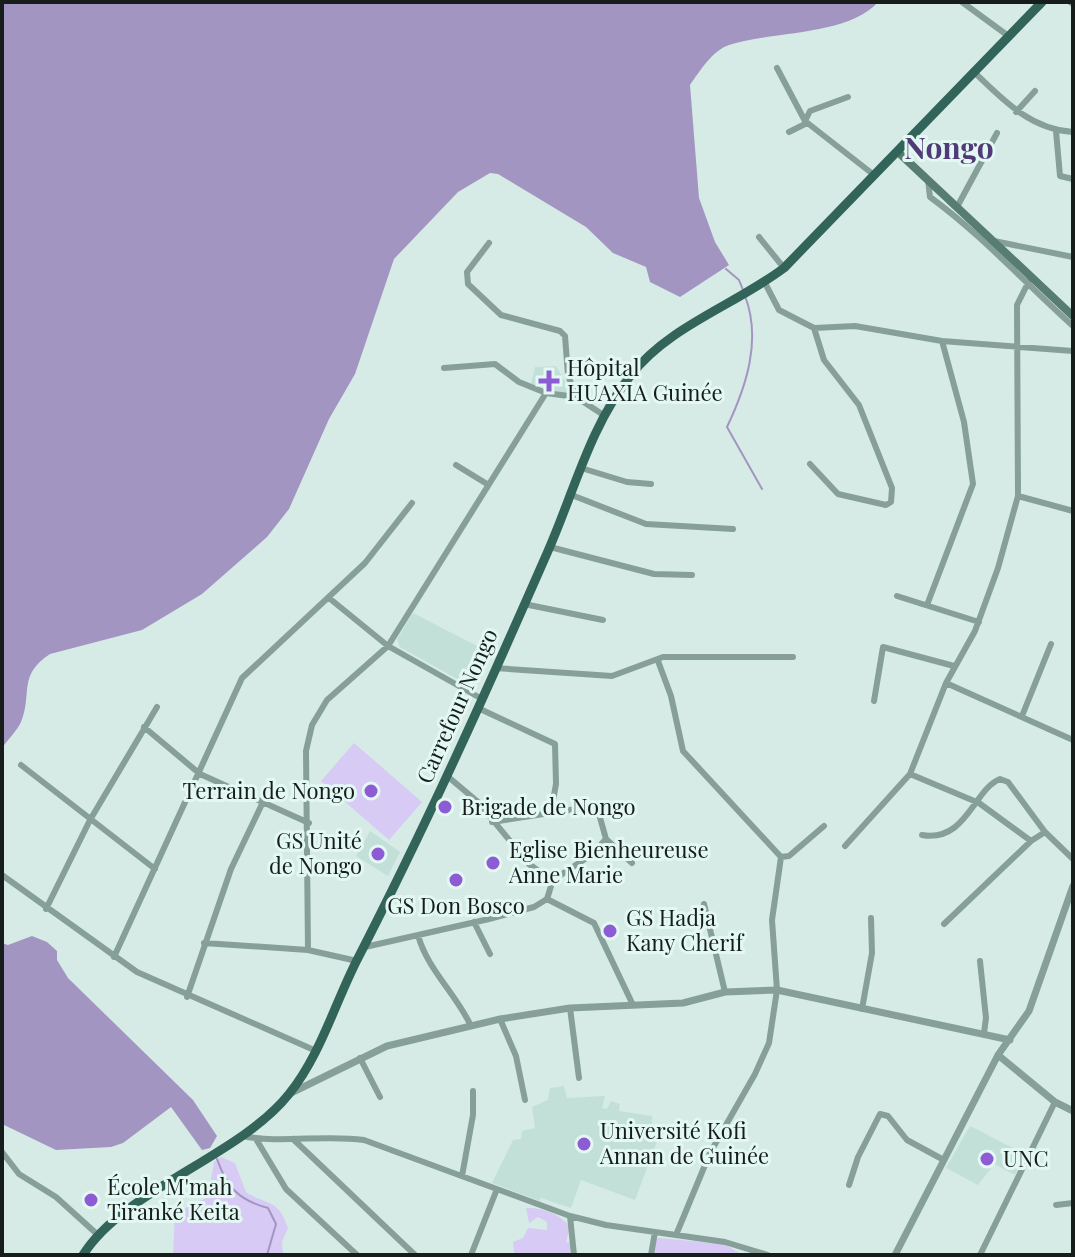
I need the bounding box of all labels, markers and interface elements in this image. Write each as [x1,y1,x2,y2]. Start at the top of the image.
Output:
district label: Nongo [904,127,994,167]
place label: Hôpital HUAXIA Guinée [567,352,723,407]
marker: Hôpital HUAXIA Guinée [538,370,560,392]
street label: Carrefour Nongo [409,623,504,788]
place label: Terrain de Nongo [183,775,355,805]
marker: Terrain de Nongo [362,782,380,800]
place label: Brigade de Nongo [461,791,636,821]
marker: Brigade de Nongo [436,798,454,816]
place label: GS Unité de Nongo [269,825,362,880]
place label: Eglise Bienheureuse Anne Marie [508,834,709,889]
marker: GS Unité de Nongo [369,845,387,863]
marker: Eglise Bienheureuse Anne Marie [484,854,502,872]
marker: GS Don Bosco [447,871,465,889]
place label: GS Don Bosco [387,890,525,920]
place label: GS Hadja Kany Cherif [626,902,745,957]
marker: GS Hadja Kany Cherif [601,922,619,940]
place label: Université Kofi Annan de Guinée [599,1115,769,1170]
marker: Université Kofi Annan de Guinée [575,1135,593,1153]
place label: UNC [1003,1143,1049,1173]
marker: UNC [978,1150,996,1168]
place label: École M'mah Tiranké Keita [107,1171,240,1226]
marker: École M'mah Tiranké Keita [82,1191,100,1209]

